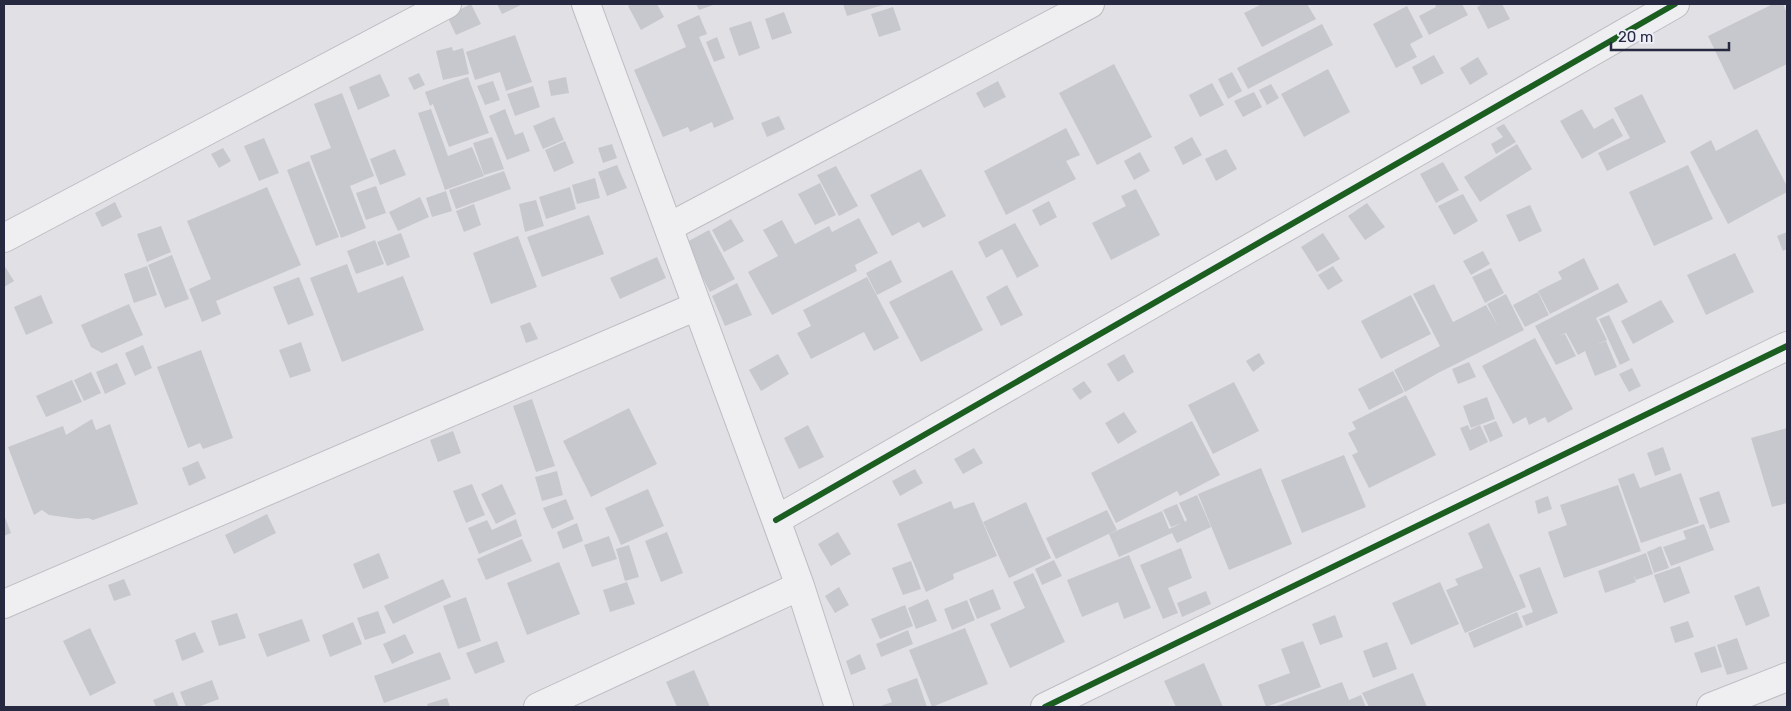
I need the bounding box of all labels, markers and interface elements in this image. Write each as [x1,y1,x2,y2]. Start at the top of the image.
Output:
scale bar [1611,20,1728,52]
text: 20 m [1618,28,1653,46]

